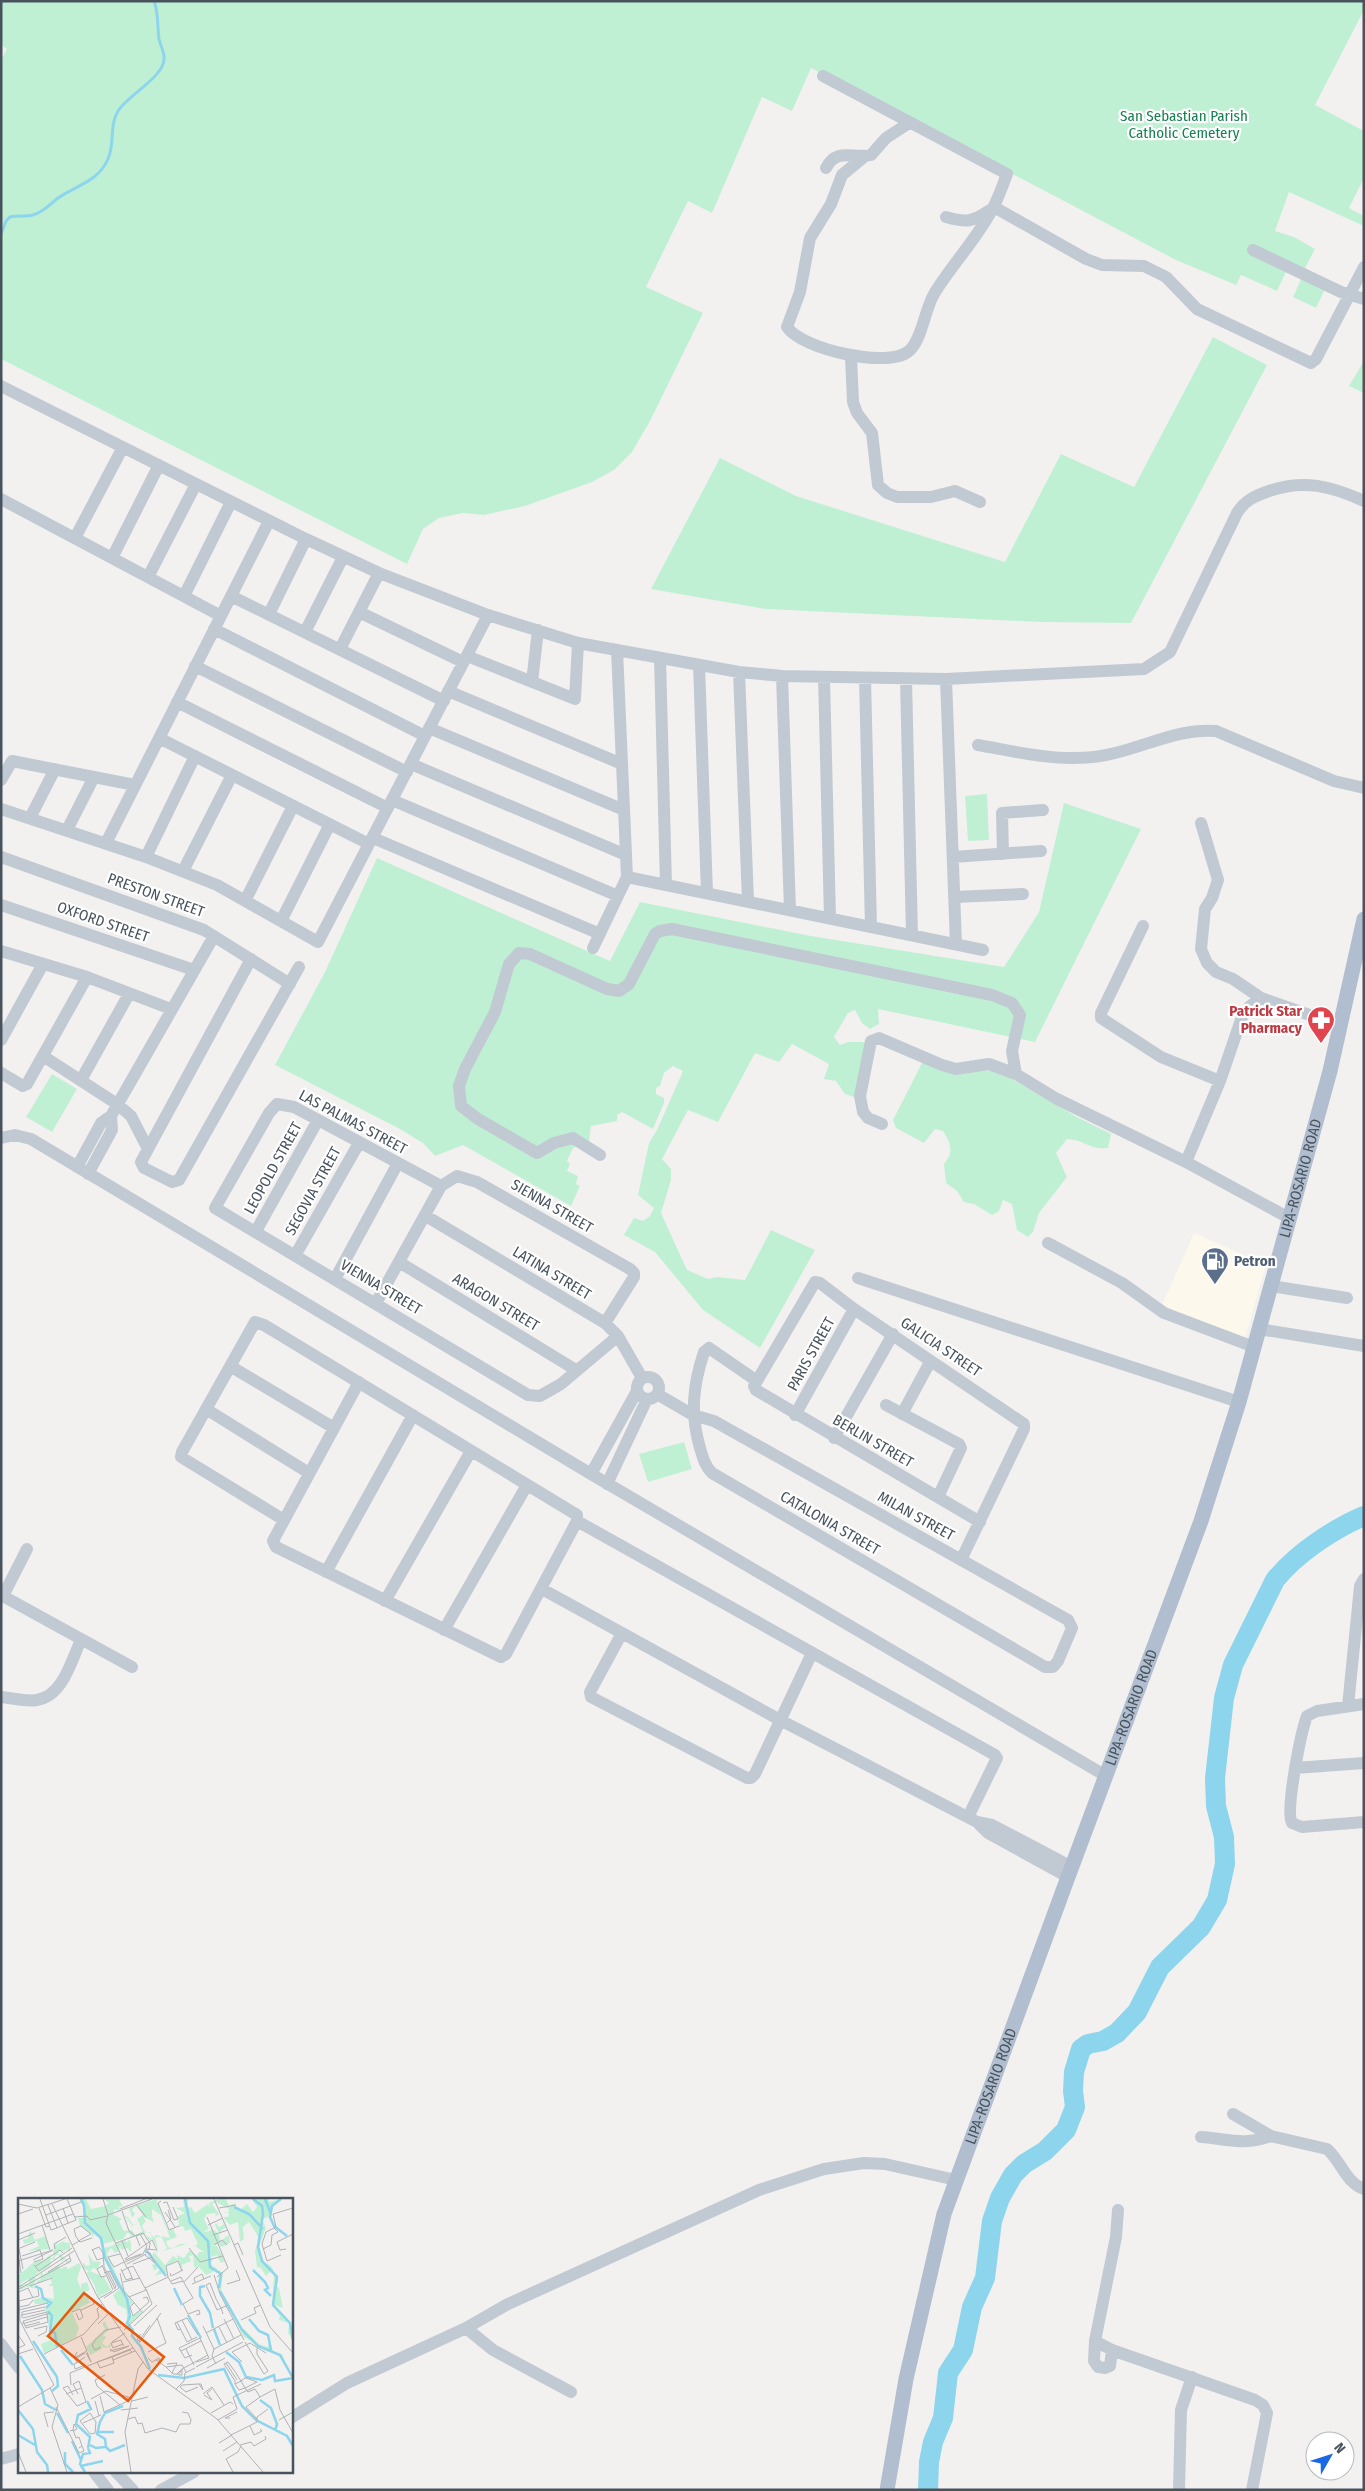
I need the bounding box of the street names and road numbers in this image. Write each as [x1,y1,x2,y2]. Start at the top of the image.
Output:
street label: PRESTON STREET [105,869,207,921]
street label: OXFORD STREET [55,898,151,946]
street label: LAS PALMAS STREET [296,1086,410,1158]
street label: LIPA-ROSARIO ROAD [1276,1117,1325,1240]
street label: LEOPOLD STREET [240,1119,306,1217]
street label: SEGOVIA STREET [281,1144,345,1238]
street label: SIENNA STREET [508,1175,596,1237]
street label: LATINA STREET [509,1243,595,1304]
street label: VIENNA STREET [337,1256,425,1318]
street label: ARAGON STREET [449,1269,543,1335]
street label: GALICIA STREET [897,1313,985,1381]
street label: PARIS STREET [783,1314,839,1394]
street label: BERLIN STREET [830,1411,916,1471]
street label: CATALONIA STREET [777,1487,883,1559]
street label: MILAN STREET [874,1488,958,1545]
street label: LIPA-ROSARIO ROAD [1101,1647,1161,1768]
street label: LIPA-ROSARIO ROAD [961,2026,1021,2147]

